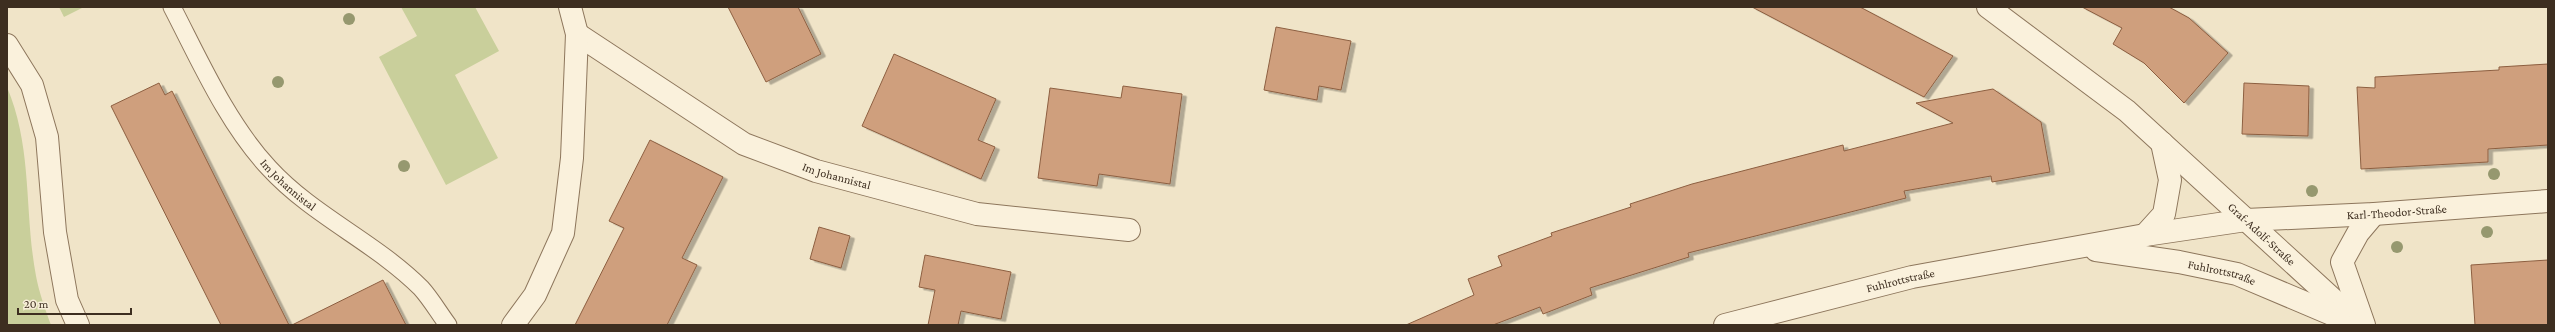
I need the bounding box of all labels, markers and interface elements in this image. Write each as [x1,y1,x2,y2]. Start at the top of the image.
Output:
street label: Im Johannistal [257,156,319,214]
street label: Im Johannistal [800,159,872,192]
street label: Graf-Adolf-Straße [2225,200,2298,268]
street label: Karl-Theodor-Straße [2347,202,2447,222]
street label: Fuhlrottstraße [2187,257,2258,288]
street label: Fuhlrottstraße [1865,266,1936,295]
scale bar [18,290,131,316]
text: 20 m [24,297,49,311]

